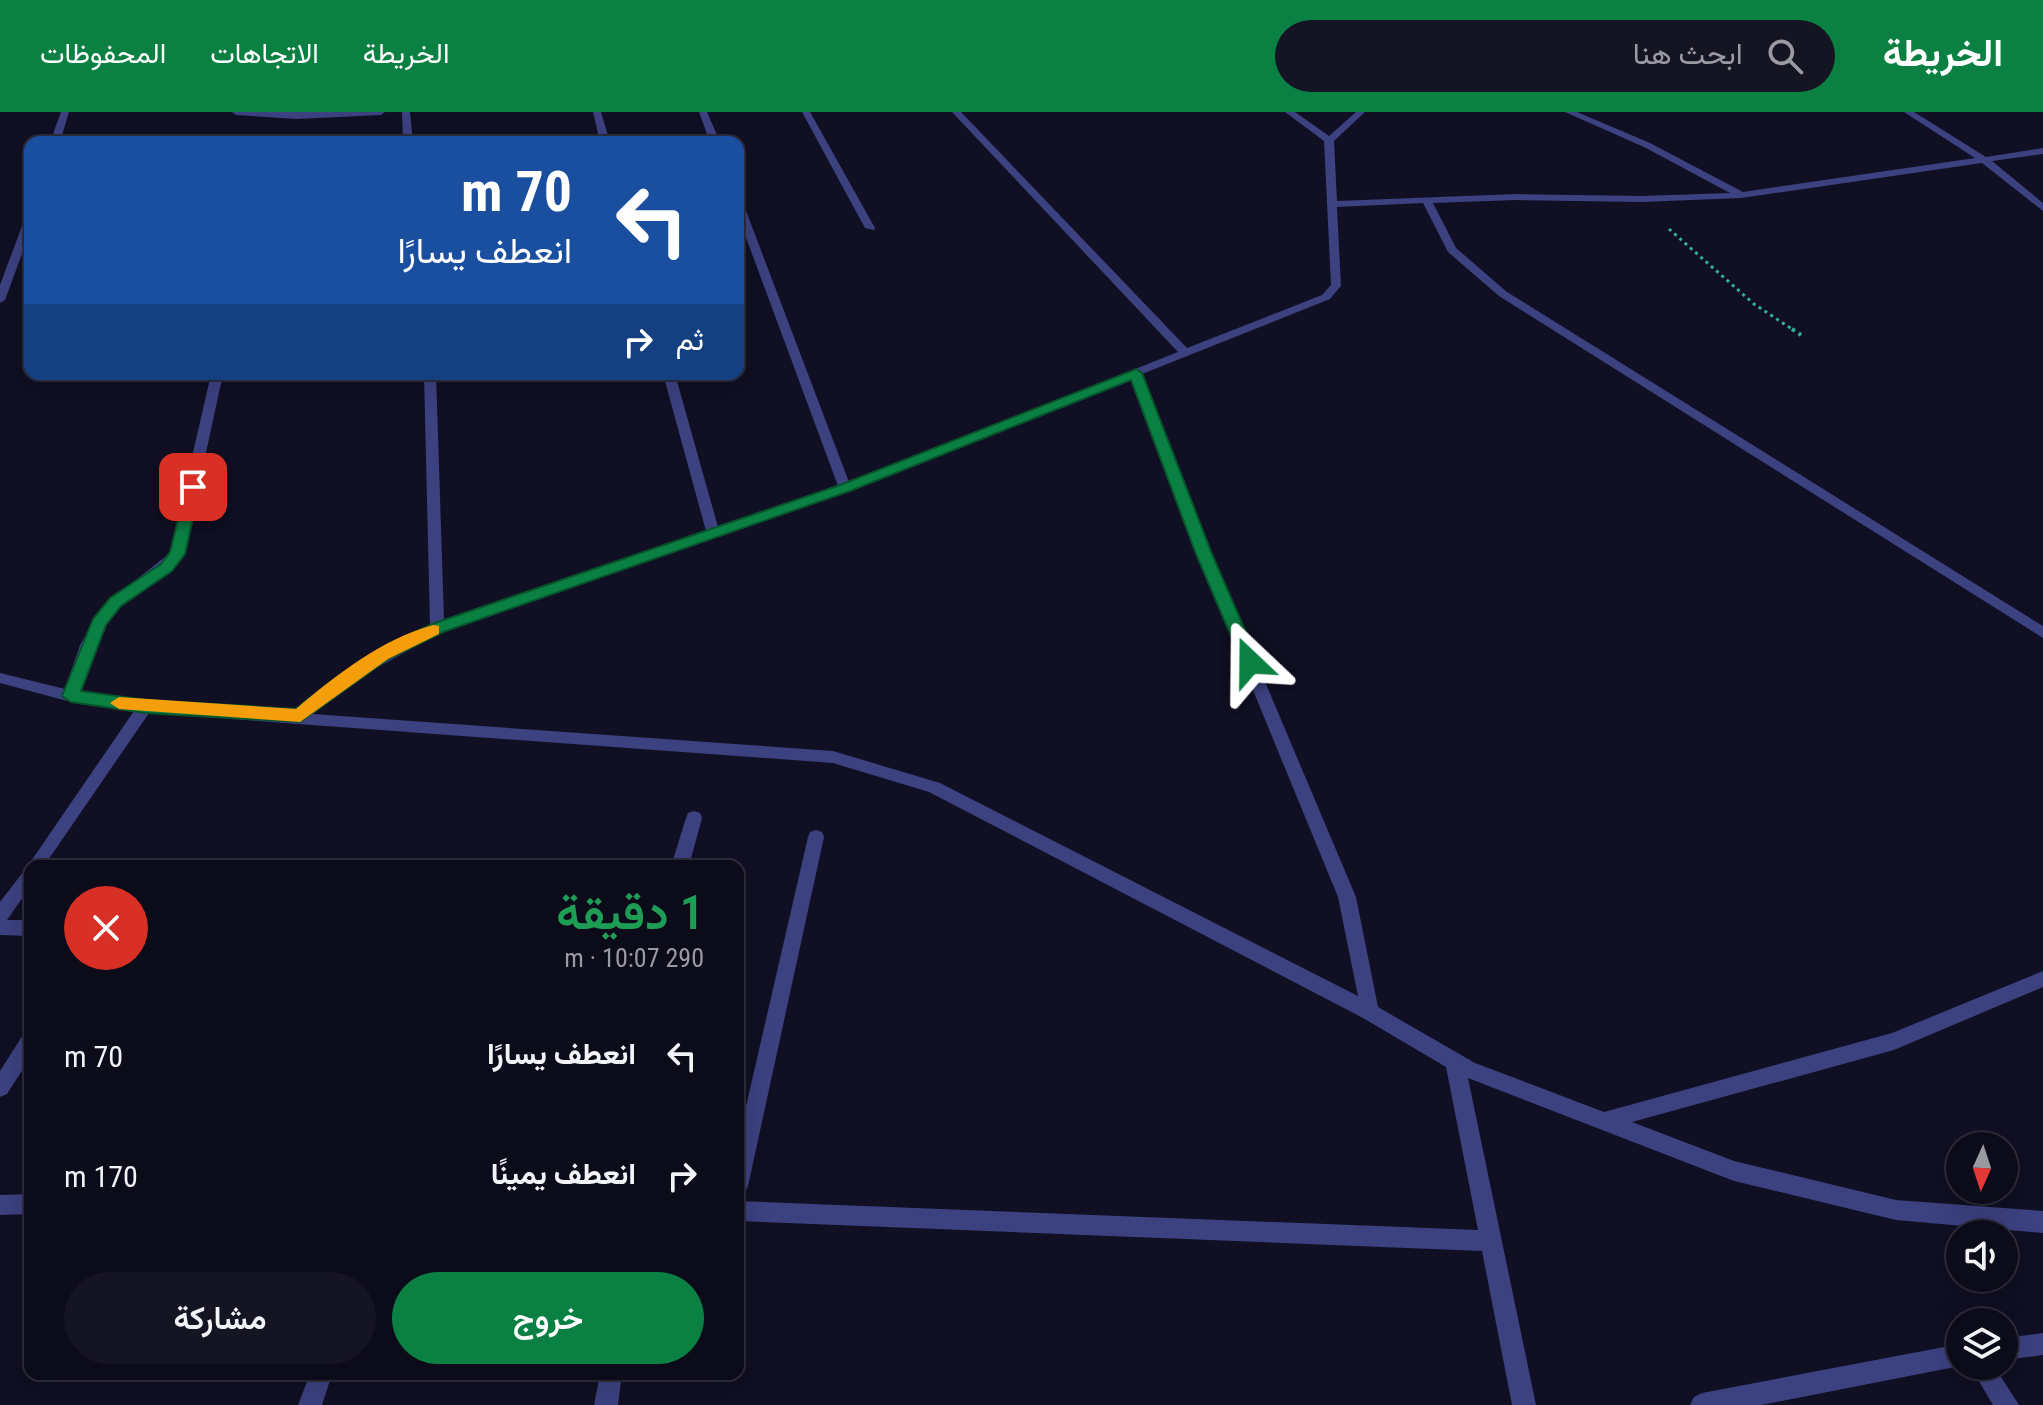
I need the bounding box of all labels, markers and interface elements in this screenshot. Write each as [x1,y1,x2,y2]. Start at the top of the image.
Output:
search box [1275,20,1835,92]
text: الخريطة [1883,31,2003,75]
icon: search [1763,34,1807,78]
text: ابحث هنا [1633,36,1743,71]
text: المحفوظات [40,37,166,70]
text: الاتجاهات [210,37,319,70]
text: الخريطة [363,37,449,70]
text: 70 m [461,159,572,225]
icon: left [600,168,704,272]
text: انعطف يسارًا [398,230,572,272]
icon: right [616,320,660,364]
text: ثم [676,322,704,357]
pin [159,453,227,521]
icon: arrive [171,465,215,509]
position arrow [1208,620,1292,704]
text: 1 دقيقة [556,884,704,941]
button: close [64,886,148,970]
text: 290 m · 10:07 [564,943,704,973]
icon: left [660,1034,704,1078]
text: انعطف يسارًا [487,1036,636,1071]
text: 70 m [64,1039,123,1074]
north arrow [1946,1132,2018,1204]
map controls [1946,1132,2018,1380]
icon: right [660,1154,704,1198]
text: انعطف يمينًا [491,1156,636,1191]
text: 170 m [64,1159,138,1194]
button: sound [1946,1220,2018,1292]
button: مشاركة [64,1272,376,1364]
button: خروج [392,1272,704,1364]
button: layers [1946,1308,2018,1380]

